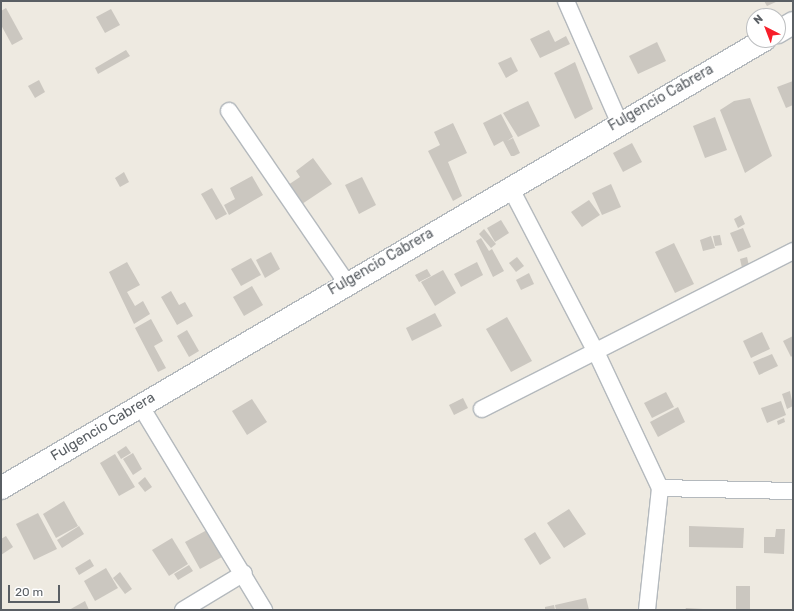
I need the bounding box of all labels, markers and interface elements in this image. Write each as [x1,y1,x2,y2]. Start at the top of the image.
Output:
north arrow [746,8,786,48]
text: N [751,12,766,27]
street label: Fulgencio Cabrera [606,61,716,135]
street label: Fulgencio Cabrera [326,225,436,299]
street label: Fulgencio Cabrera [48,389,158,465]
scale bar [10,577,62,603]
text: 20 m [15,585,43,599]

